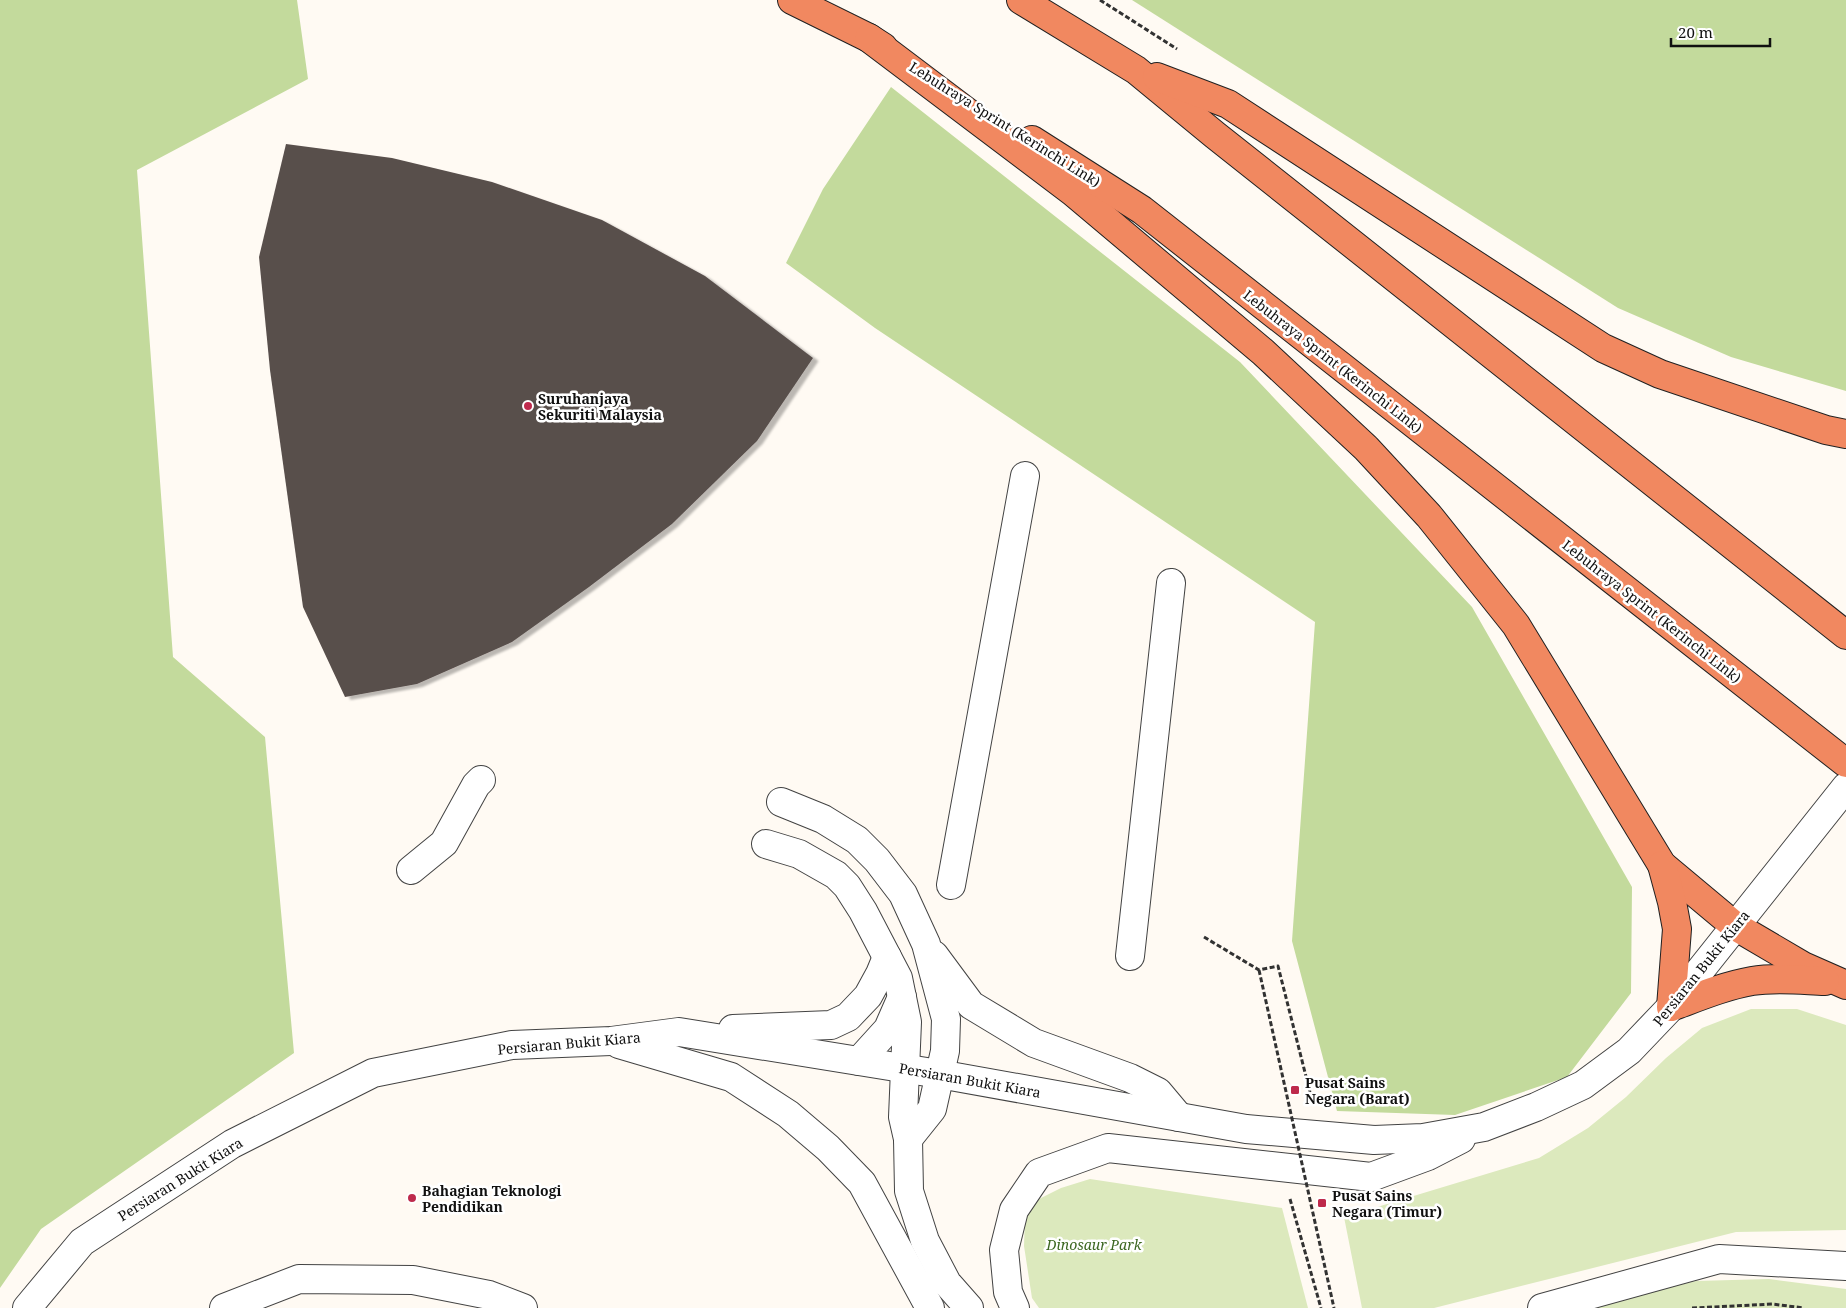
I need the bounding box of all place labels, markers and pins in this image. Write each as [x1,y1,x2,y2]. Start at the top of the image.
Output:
place label: Suruhanjaya Sekuriti Malaysia [538,389,662,424]
marker: Suruhanjaya Sekuriti Malaysia [522,400,534,412]
place label: Pusat Sains Negara (Barat) [1305,1073,1410,1108]
marker: Pusat Sains Negara (Barat) [1289,1084,1301,1096]
place label: Bahagian Teknologi Pendidikan [422,1181,562,1216]
place label: Pusat Sains Negara (Timur) [1332,1186,1442,1221]
marker: Bahagian Teknologi Pendidikan [406,1192,418,1204]
marker: Pusat Sains Negara (Timur) [1316,1197,1328,1209]

